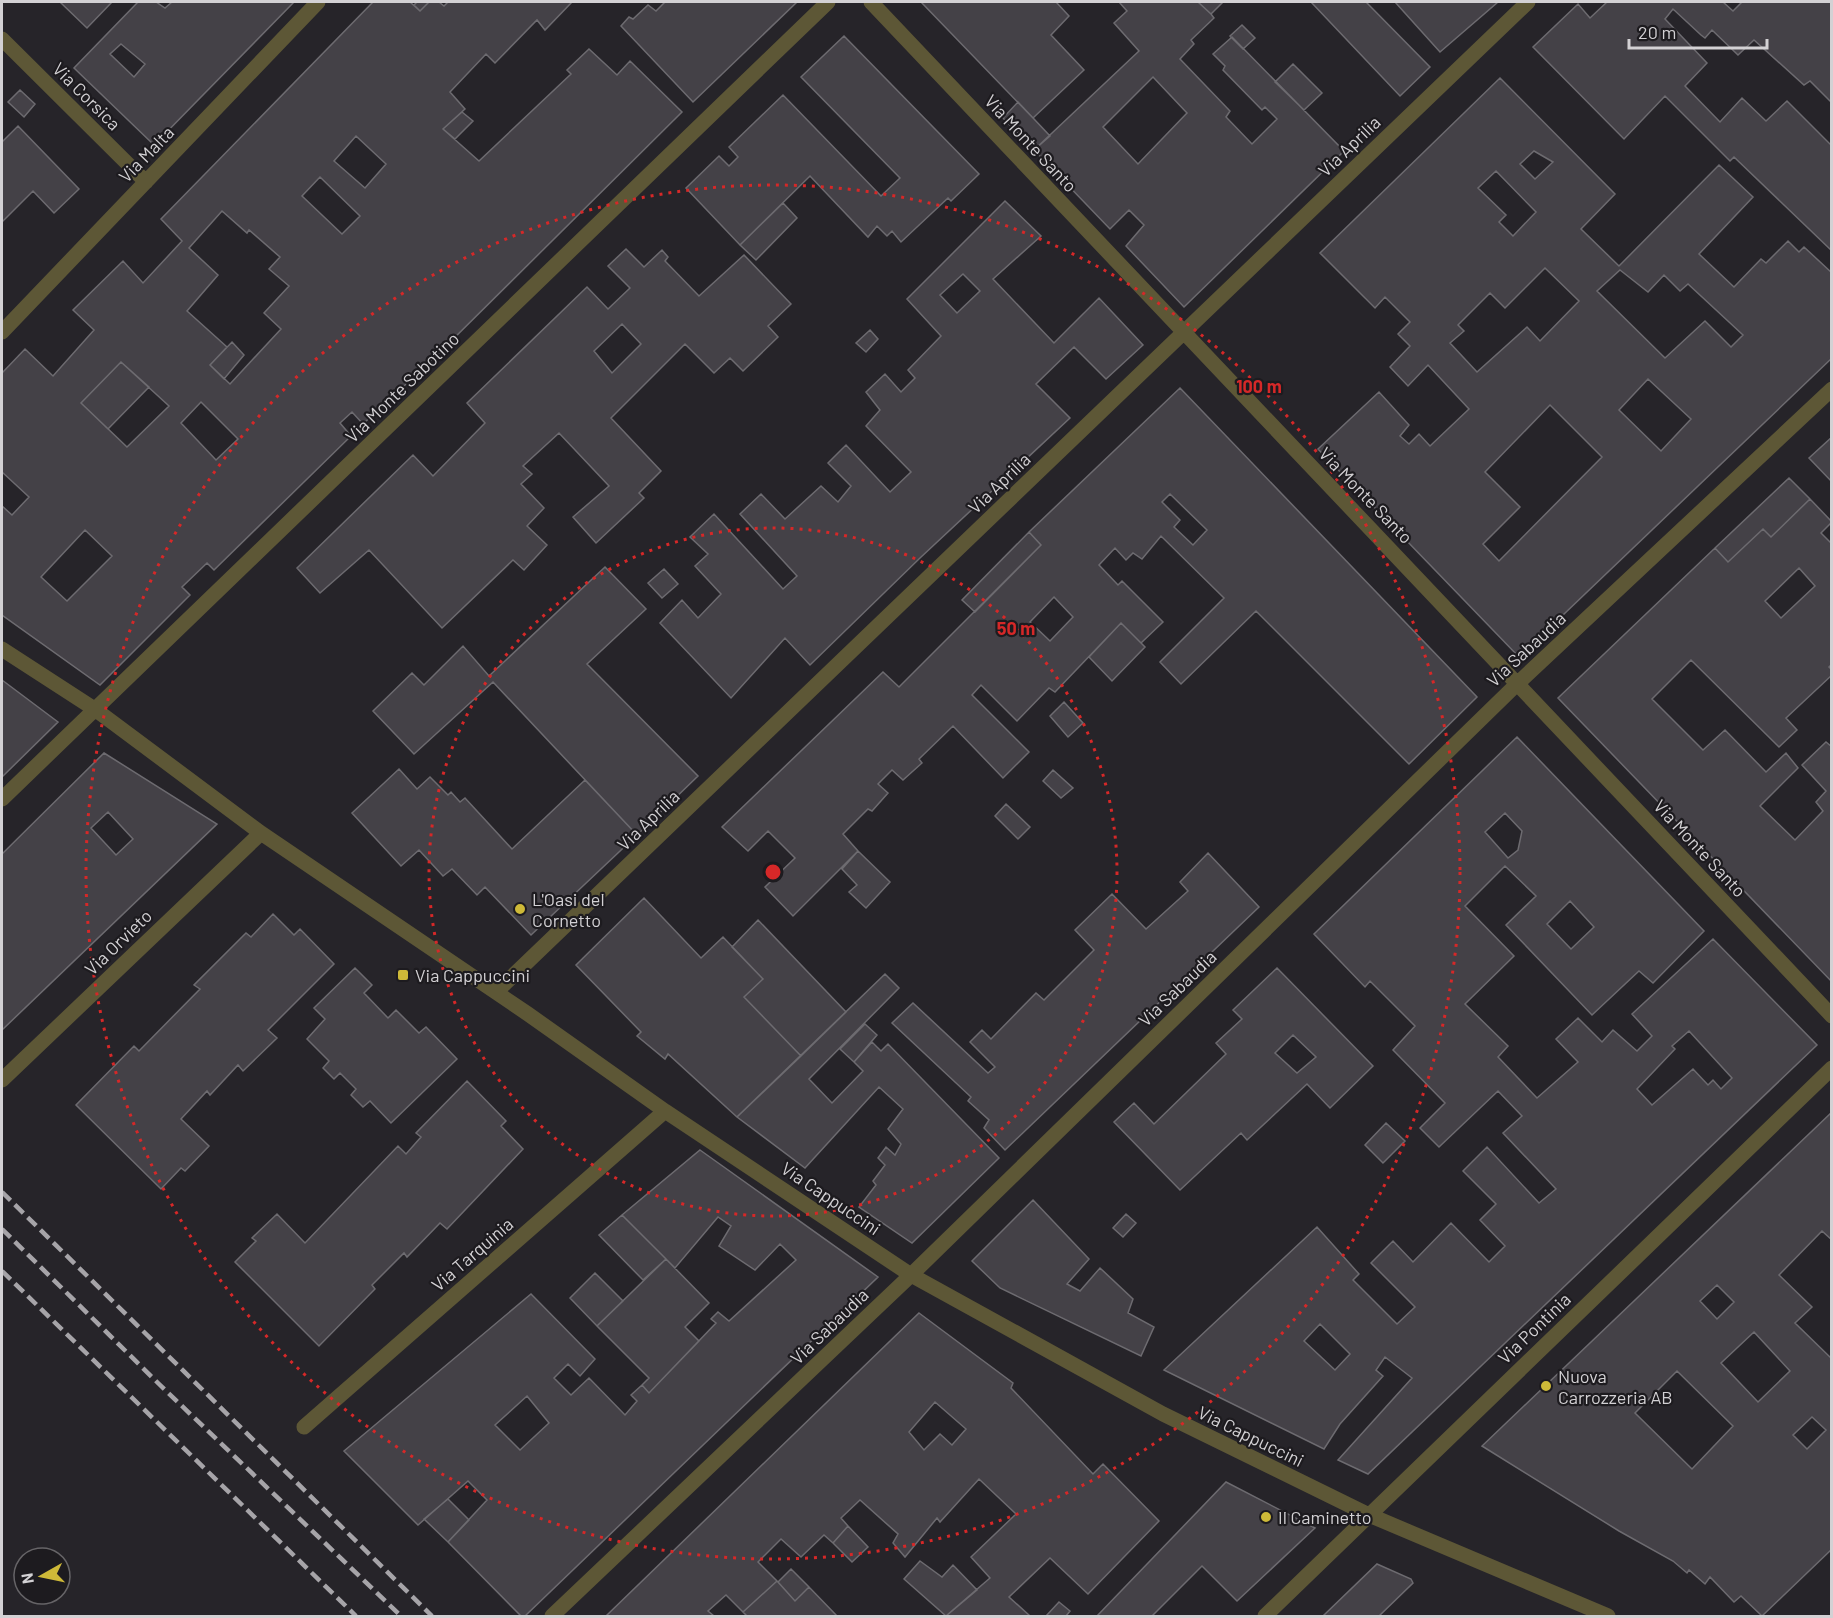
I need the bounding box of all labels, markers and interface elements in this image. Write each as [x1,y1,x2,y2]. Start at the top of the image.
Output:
scale bar [1629,12,1767,50]
text: 20 m [1638,21,1676,43]
street label: Via Corsica [48,57,126,135]
street label: Via Monte Santo [980,90,1082,196]
street label: Via Aprilia [1313,111,1385,181]
street label: Via Malta [114,121,178,187]
street label: Via Monte Sabotino [341,327,463,447]
text: 100 m [1236,375,1282,397]
street label: Via Monte Santo [1315,442,1417,548]
street label: Via Aprilia [963,448,1035,518]
street label: Via Sabaudia [1482,607,1570,691]
text: 50 m [997,617,1035,639]
street label: Via Aprilia [612,785,684,855]
street label: Via Monte Santo [1649,795,1751,901]
centre of rings [763,862,783,882]
place label: L'Oasi del Cornetto [532,888,605,931]
marker: L'Oasi del Cornetto [513,902,527,916]
street label: Via Orvieto [80,905,156,979]
street label: Via Sabaudia [1133,945,1221,1031]
place label: Via Cappuccini [415,964,530,986]
marker: Via Cappuccini [396,968,410,982]
street label: Via Cappuccini [777,1157,885,1239]
street label: Via Tarquinia [427,1213,517,1295]
street label: Via Sabaudia [785,1283,873,1369]
street label: Via Pontinia [1493,1288,1575,1368]
place label: Nuova Carrozzeria AB [1558,1365,1673,1408]
marker: Nuova Carrozzeria AB [1539,1379,1553,1393]
street label: Via Cappuccini [1194,1401,1308,1471]
place label: Il Caminetto [1278,1506,1372,1528]
marker: Il Caminetto [1259,1510,1273,1524]
north arrow [12,1546,72,1606]
text: N [16,1572,37,1585]

